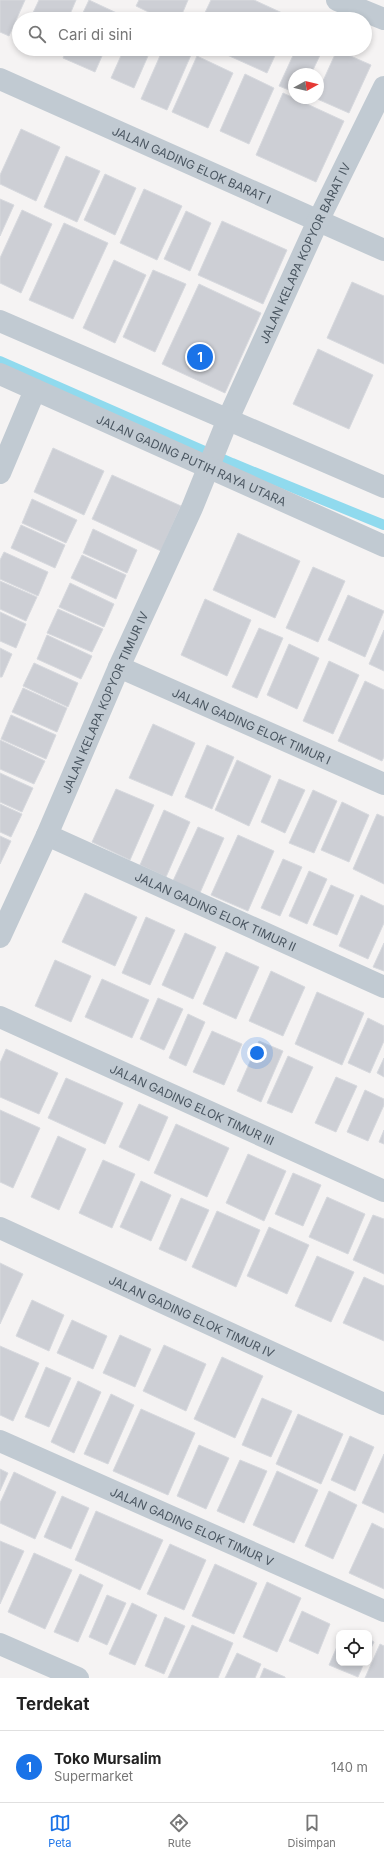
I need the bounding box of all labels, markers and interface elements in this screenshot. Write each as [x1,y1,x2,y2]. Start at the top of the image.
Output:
search box [12,12,372,56]
icon: search [26,23,48,45]
text: Cari di sini [58,25,132,44]
north arrow [288,68,324,104]
street label: JALAN GADING ELOK BARAT I [110,122,274,206]
street label: JALAN KELAPA KOPYOR BARAT IV [256,160,353,345]
pin: 1 [187,342,213,372]
street label: JALAN GADING PUTIH RAYA UTARA [94,411,289,509]
street label: JALAN KELAPA KOPYOR TIMUR IV [58,609,151,796]
street label: JALAN GADING ELOK TIMUR I [170,684,333,767]
street label: JALAN GADING ELOK TIMUR II [133,868,299,954]
your location [247,1043,267,1063]
street label: JALAN GADING ELOK TIMUR III [108,1060,277,1148]
street label: JALAN GADING ELOK TIMUR IV [107,1272,277,1360]
street label: JALAN GADING ELOK TIMUR V [108,1483,276,1569]
map controls [336,1630,372,1666]
button: locate [336,1630,372,1666]
text: Terdekat [16,1694,89,1714]
text: Toko Mursalim [54,1749,162,1768]
text: 1 [26,1759,32,1775]
text: 140 m [331,1759,368,1775]
text: Supermarket [54,1768,133,1784]
tab: Peta [48,1812,71,1850]
tab: Rute [168,1812,191,1850]
tab: Disimpan [288,1812,336,1850]

